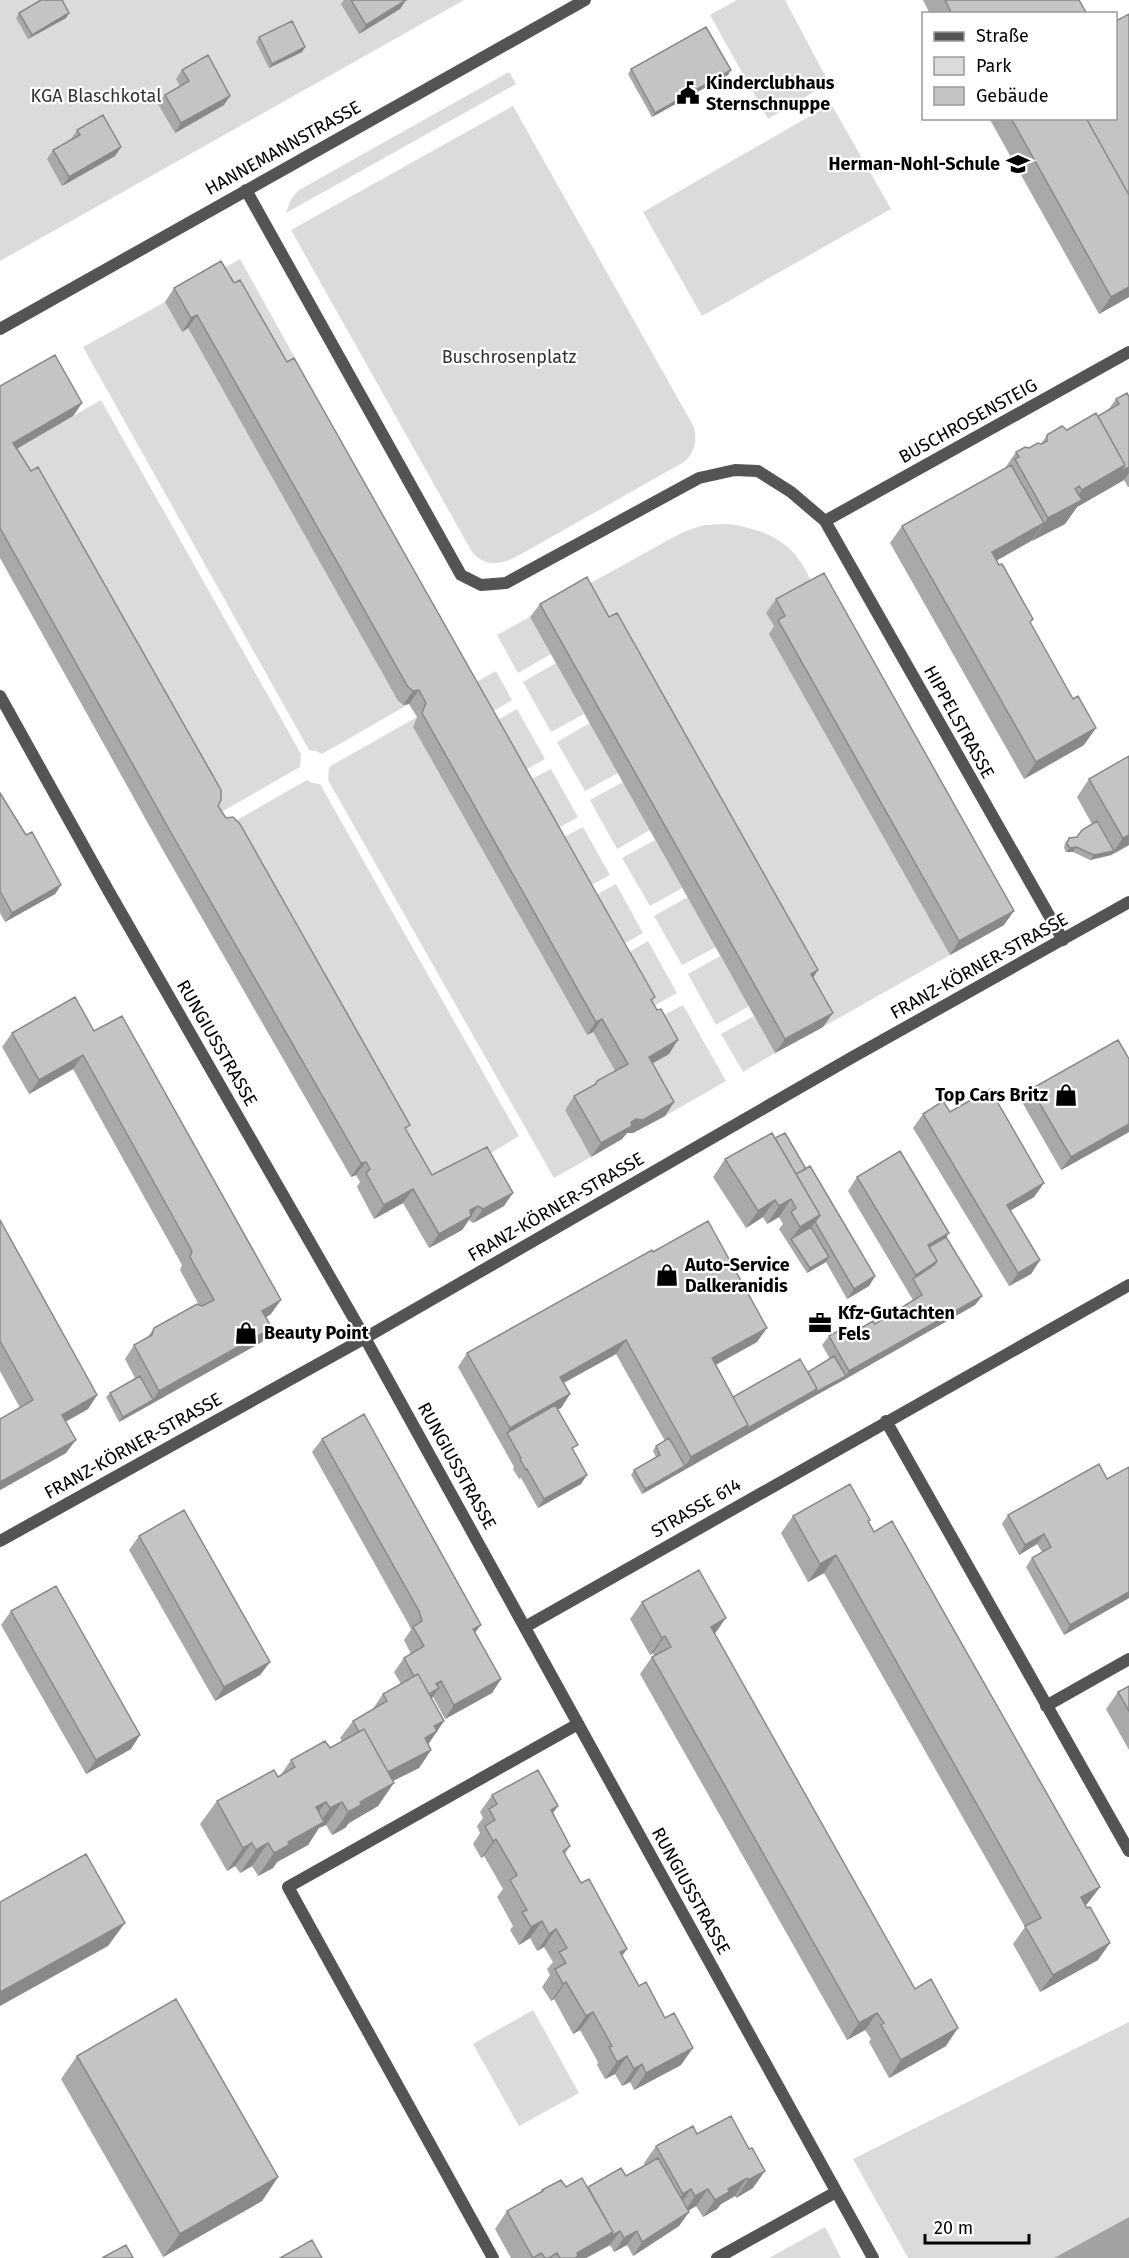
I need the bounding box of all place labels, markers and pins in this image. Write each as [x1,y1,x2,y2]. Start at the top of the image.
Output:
place label: Kinderclubhaus Sternschnuppe [706,72,835,115]
public building icon: Kinderclubhaus Sternschnuppe [675,80,701,106]
school or university icon: Herman-Nohl-Schule [1005,151,1031,177]
place label: Herman-Nohl-Schule [829,153,1000,175]
shop icon: Top Cars Britz [1053,1082,1079,1108]
place label: Top Cars Britz [935,1084,1048,1106]
place label: Auto-Service Dalkeranidis [684,1254,790,1297]
shop icon: Auto-Service Dalkeranidis [654,1262,680,1288]
place label: Kfz-Gutachten Fels [838,1302,955,1345]
office icon: Kfz-Gutachten Fels [807,1310,833,1336]
shop icon: Beauty Point [233,1320,259,1346]
place label: Beauty Point [264,1322,370,1344]

